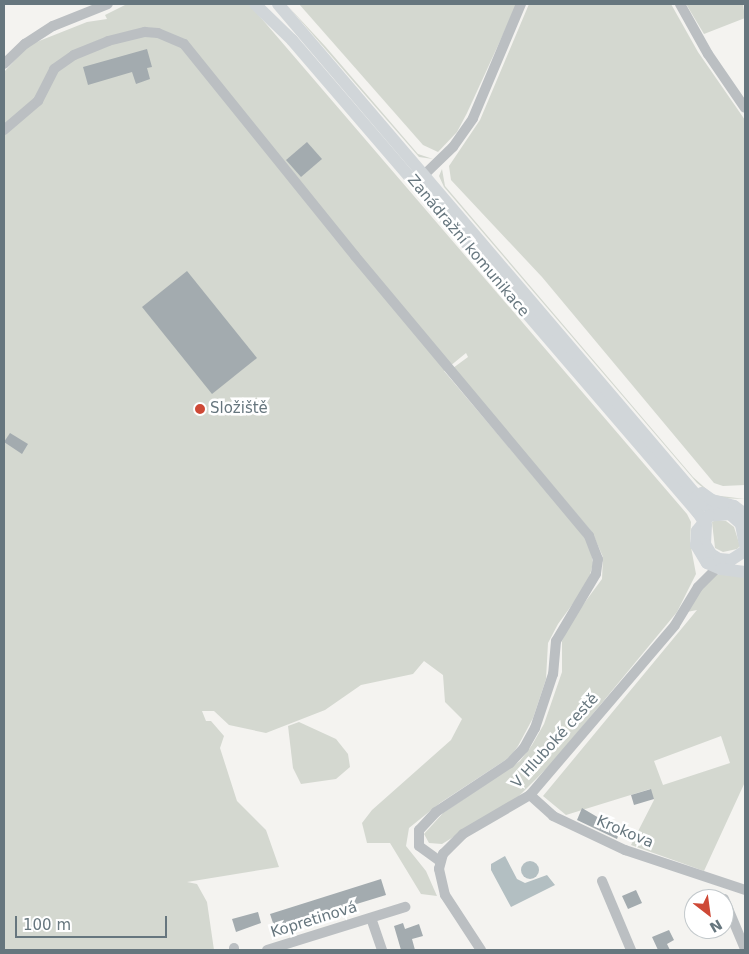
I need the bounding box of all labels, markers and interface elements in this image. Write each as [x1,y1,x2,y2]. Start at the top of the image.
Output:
street label: Zanádražní komunikace [403,171,533,321]
place label: Složiště [210,400,268,418]
marker: Složiště [194,403,206,415]
street label: V Hluboké cestě [508,690,602,792]
street label: Krokova [594,812,656,852]
north arrow [684,889,734,939]
street label: Kopretinová [268,898,360,942]
scale bar [18,906,170,938]
text: 100 m [23,916,71,934]
text: N [707,916,725,936]

